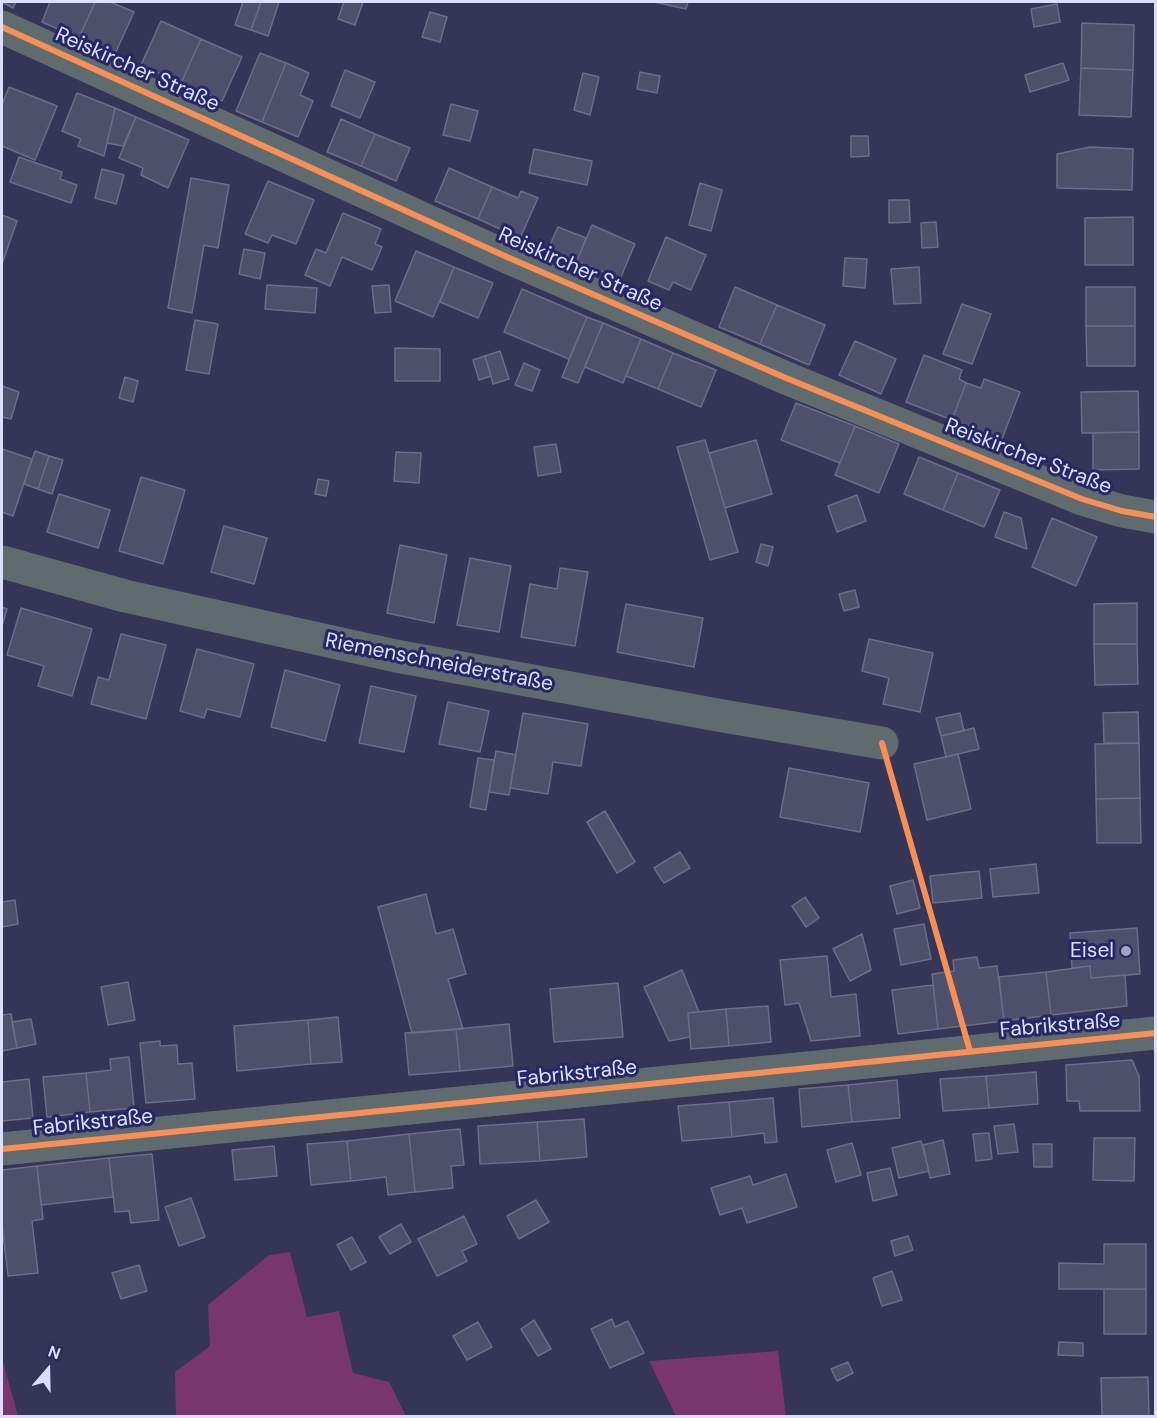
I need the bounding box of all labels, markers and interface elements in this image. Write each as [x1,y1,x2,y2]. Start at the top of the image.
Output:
street label: Reiskircher Straße [51,23,223,117]
street label: Reiskircher Straße [494,223,666,317]
street label: Reiskircher Straße [941,414,1115,500]
street label: Riemenschneiderstraße [323,629,555,697]
place label: Eisel [1070,938,1114,964]
marker: Eisel [1119,944,1133,958]
street label: Fabrikstraße [999,1008,1121,1044]
street label: Fabrikstraße [516,1055,638,1093]
street label: Fabrikstraße [32,1104,154,1142]
north arrow [18,1340,78,1400]
text: N [45,1341,63,1364]

